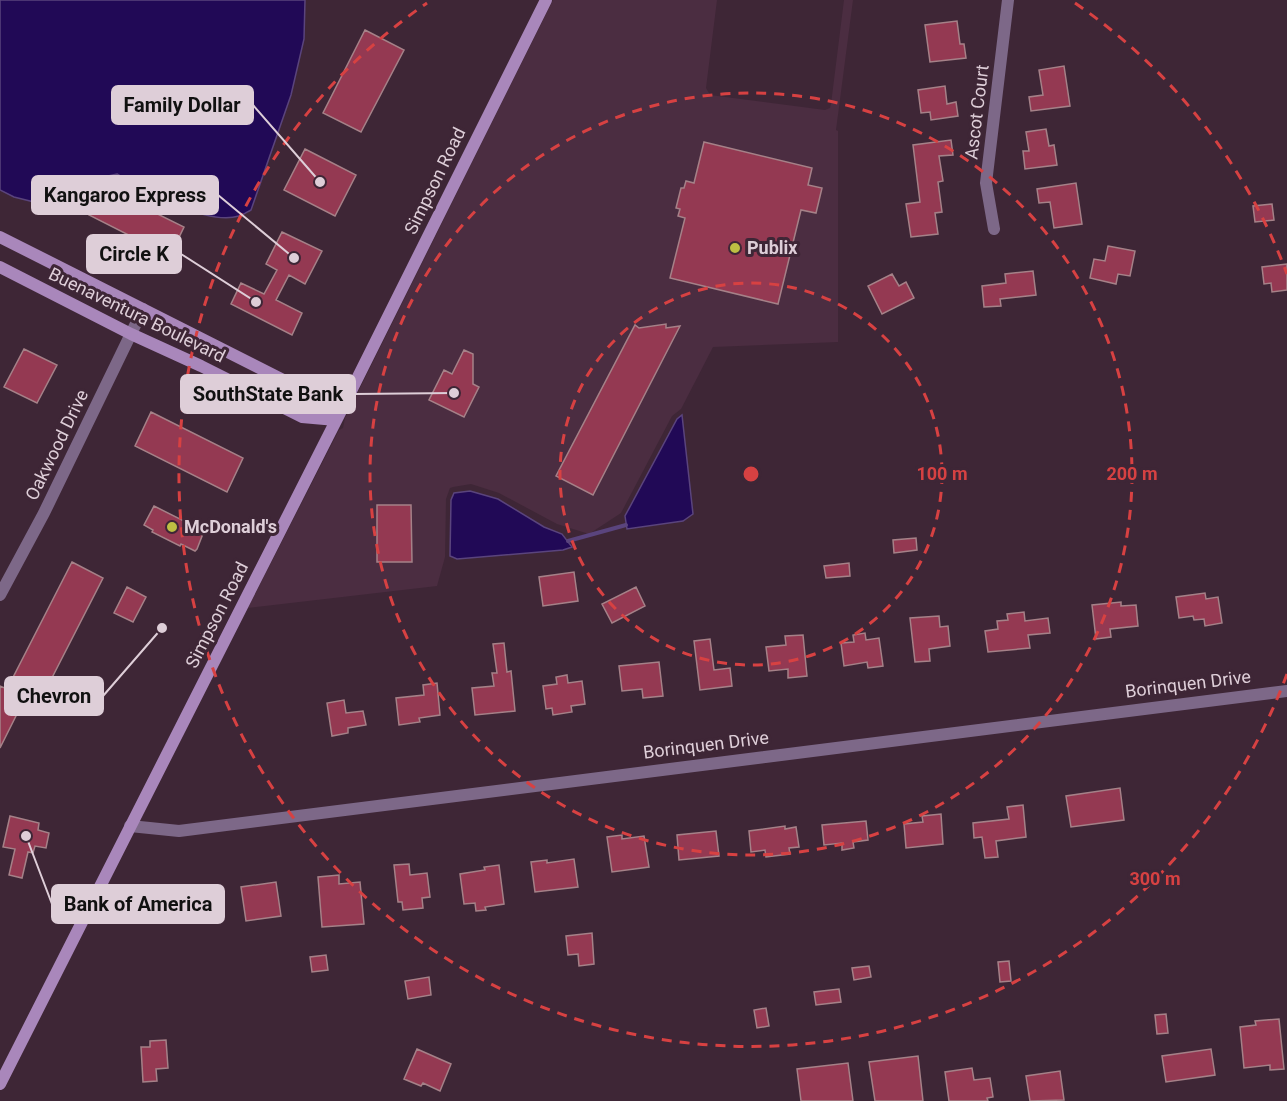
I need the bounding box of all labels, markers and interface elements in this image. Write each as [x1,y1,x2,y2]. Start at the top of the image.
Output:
street label: Ascot Court [960,63,993,161]
callout: Family Dollar [112,86,253,124]
text: Family Dollar [123,93,241,117]
street label: Simpson Road [400,124,469,238]
callout: Kangaroo Express [32,176,218,214]
text: Kangaroo Express [44,183,206,207]
callout: Circle K [87,235,181,273]
place label: Publix [747,237,798,258]
marker: Publix [728,241,742,255]
text: Circle K [99,242,169,266]
street label: Buenaventura Boulevard [45,263,229,366]
callout: SouthState Bank [181,375,355,413]
text: SouthState Bank [193,382,344,406]
street label: Oakwood Drive [21,386,92,504]
text: 100 m [916,463,968,484]
text: 200 m [1106,463,1158,484]
centre of rings [741,464,761,484]
place label: McDonald's [184,516,277,537]
marker: McDonald's [165,520,179,534]
street label: Simpson Road [181,558,252,671]
street label: Borinquen Drive [1124,665,1252,702]
callout: Chevron [5,677,103,715]
text: Chevron [17,684,91,708]
street label: Borinquen Drive [642,726,770,763]
text: 300 m [1129,868,1181,889]
callout: Bank of America [52,885,224,923]
text: Bank of America [64,892,213,916]

